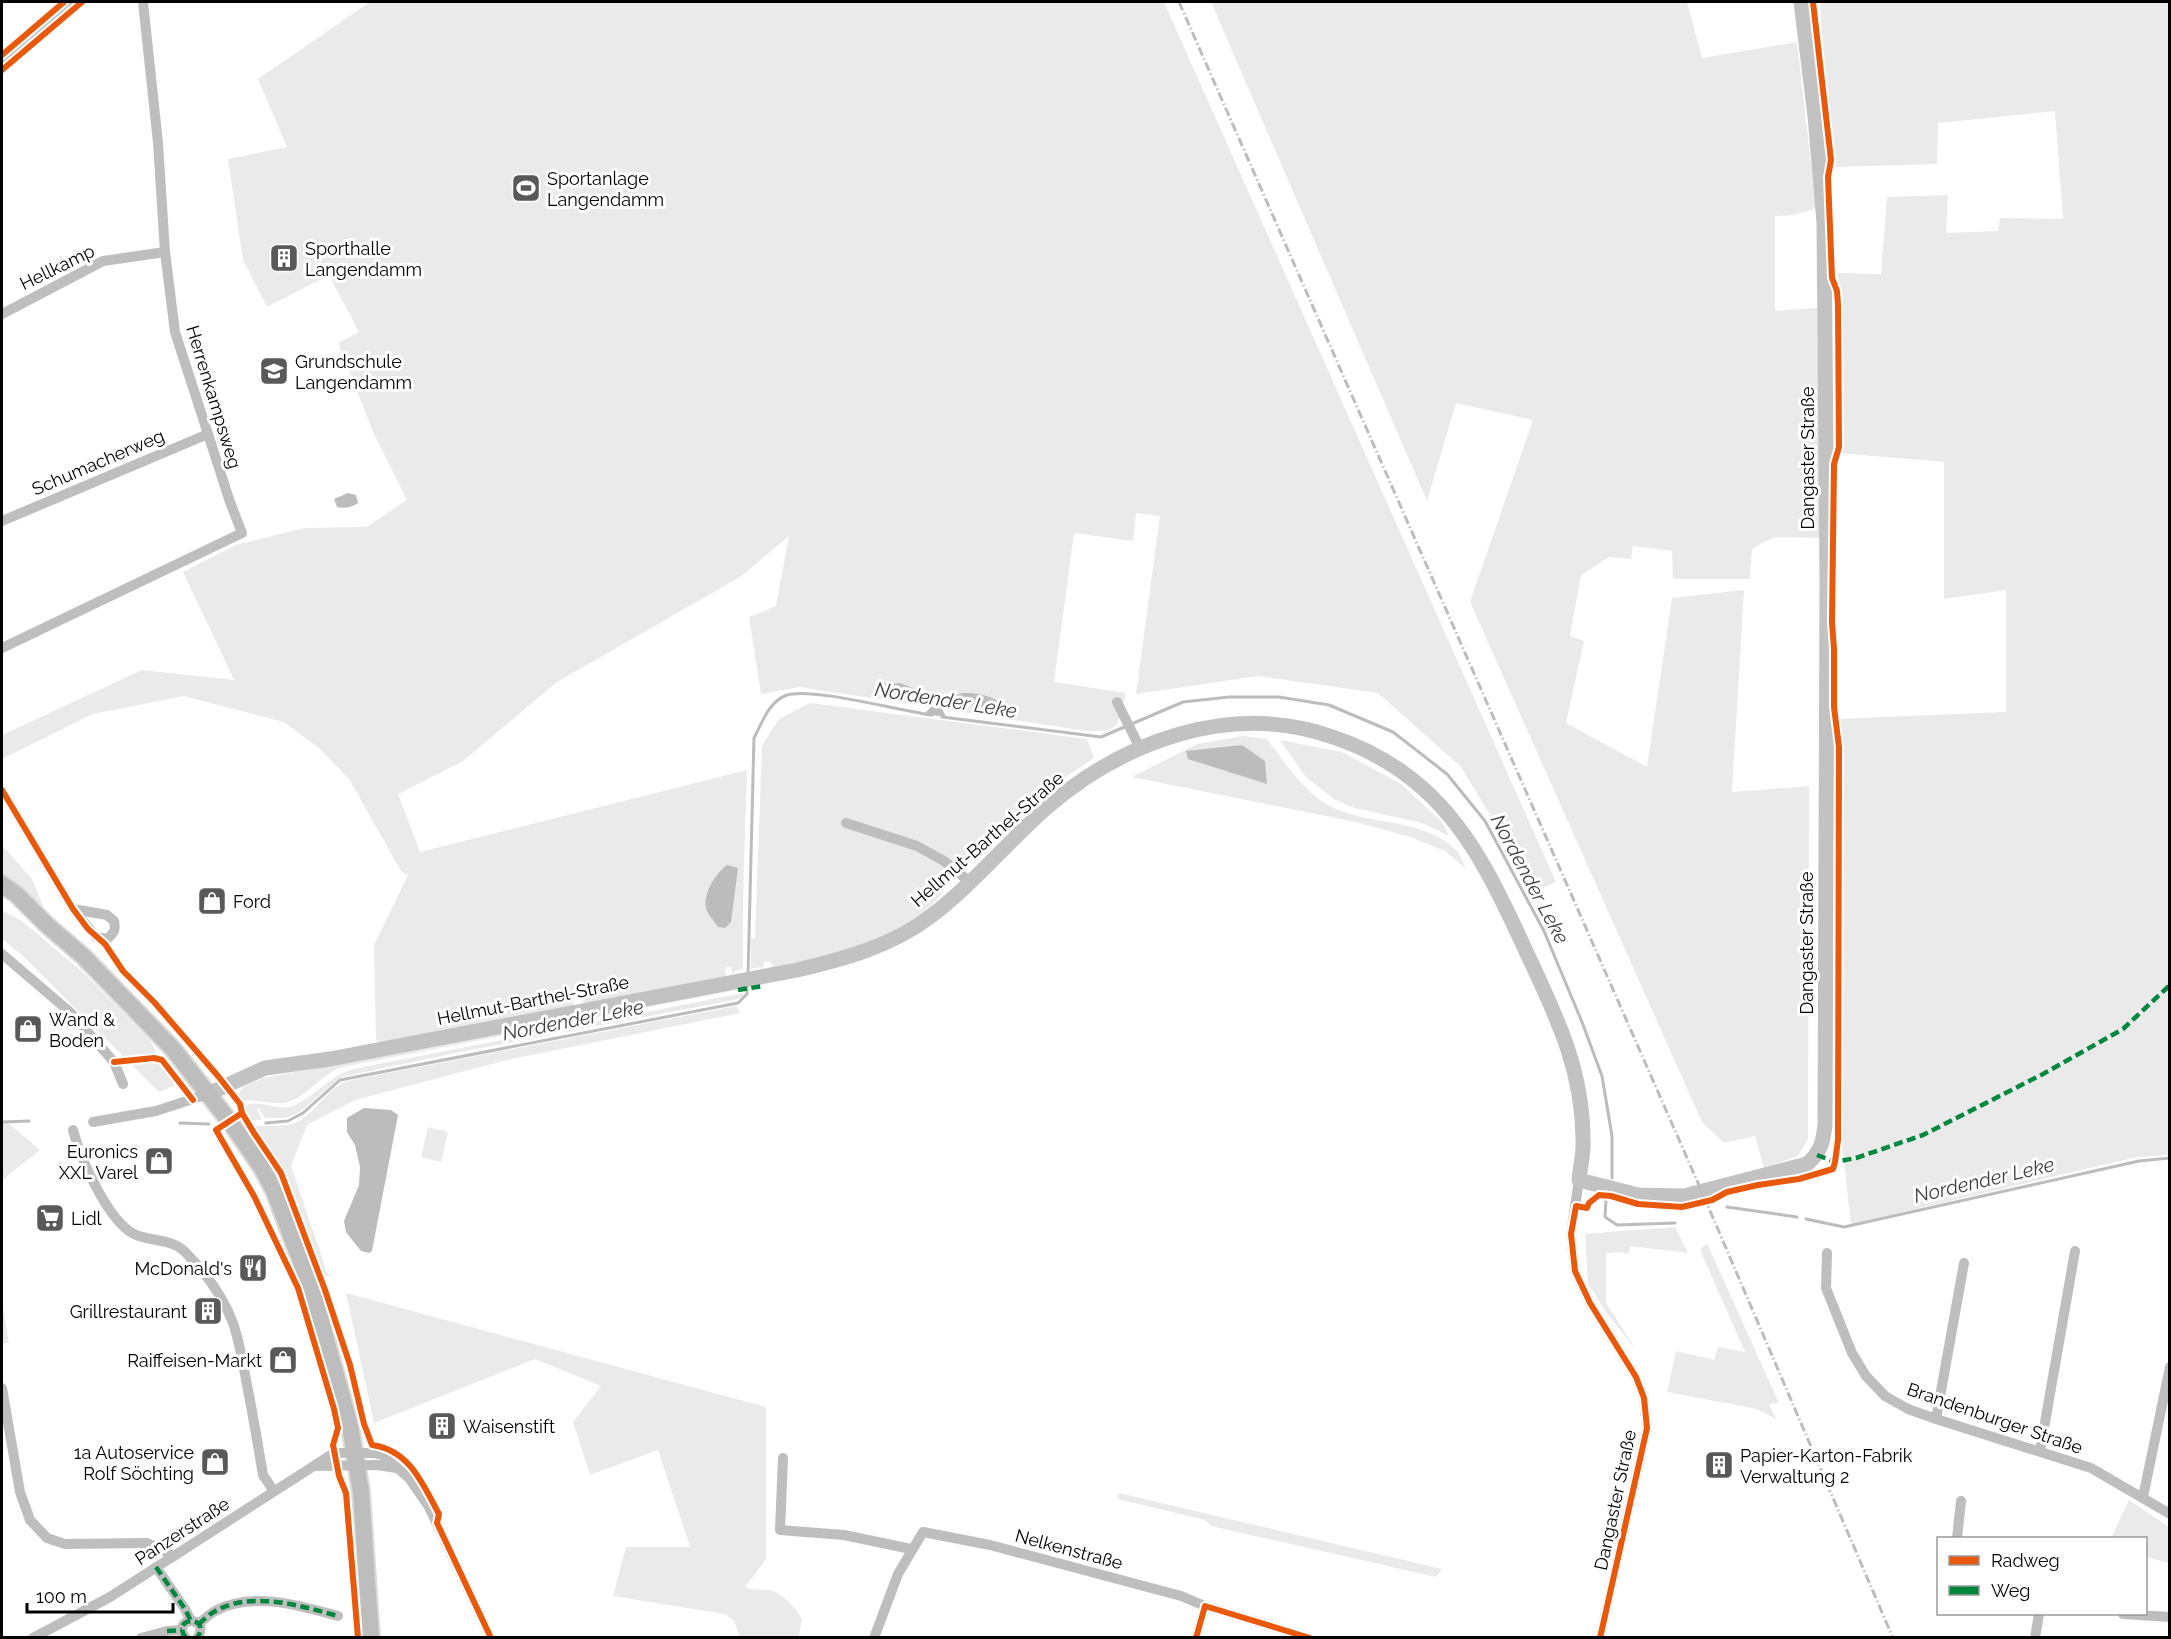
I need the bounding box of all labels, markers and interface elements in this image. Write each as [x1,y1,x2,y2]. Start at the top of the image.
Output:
place label: Sportanlage Langendamm [547,168,664,210]
sports icon: Sportanlage Langendamm [510,172,542,204]
place label: Sporthalle Langendamm [305,238,422,280]
street label: Hellkamp [16,240,98,294]
building icon: Sporthalle Langendamm [268,242,300,274]
street label: Herrenkampsweg [182,323,246,471]
place label: Grundschule Langendamm [295,351,412,393]
school or university icon: Grundschule Langendamm [258,355,290,387]
street label: Dangaster Straße [1797,386,1818,530]
street label: Schumacherweg [29,425,167,499]
water label: Nordender Leke [873,677,1019,723]
street label: Hellmut-Barthel-Straße [907,767,1068,911]
water label: Nordender Leke [1486,810,1574,948]
street label: Dangaster Straße [1796,871,1817,1015]
shop icon: Ford [196,885,228,917]
place label: Ford [233,891,271,912]
street label: Hellmut-Barthel-Straße [435,971,631,1029]
water label: Nordender Leke [500,994,646,1045]
place label: Wand & Boden [49,1009,115,1051]
shop icon: Wand & Boden [12,1013,44,1045]
place label: Euronics XXL Varel [59,1141,138,1183]
shop icon: Euronics XXL Varel [143,1145,175,1177]
water label: Nordender Leke [1911,1152,2057,1208]
supermarket icon: Lidl [34,1202,66,1234]
place label: Lidl [71,1208,102,1229]
restaurant icon: McDonald's [237,1252,269,1284]
place label: McDonald's [134,1258,232,1279]
building icon: Grillrestaurant [192,1295,224,1327]
place label: Grillrestaurant [70,1301,187,1322]
shop icon: Raiffeisen-Markt [267,1344,299,1376]
place label: Raiffeisen-Markt [127,1350,262,1371]
street label: Brandenburger Straße [1904,1378,2086,1458]
building icon: Waisenstift [426,1410,458,1442]
place label: Waisenstift [463,1416,555,1437]
street label: Dangaster Straße [1590,1427,1640,1572]
place label: 1a Autoservice Rolf Söchting [74,1442,194,1484]
place label: Papier-Karton-Fabrik Verwaltung 2 [1740,1445,1913,1487]
shop icon: 1a Autoservice Rolf Söchting [199,1446,231,1478]
building icon: Papier-Karton-Fabrik Verwaltung 2 [1703,1449,1735,1481]
street label: Panzerstraße [131,1492,233,1569]
street label: Nelkenstraße [1013,1525,1126,1574]
legend [1937,1537,2147,1615]
text: Radweg [1991,1550,2060,1571]
scale bar [27,1576,172,1614]
text: Weg [1991,1580,2030,1601]
text: 100 m [36,1586,87,1607]

